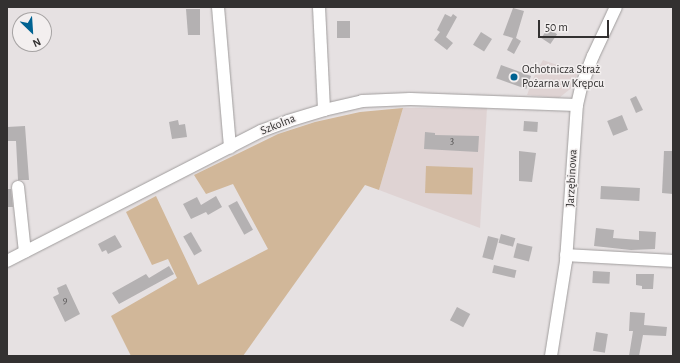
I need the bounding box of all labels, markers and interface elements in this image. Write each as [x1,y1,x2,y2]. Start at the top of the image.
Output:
north arrow [12,12,52,52]
scale bar [540,12,611,38]
text: 50 m [545,21,568,33]
text: N [31,36,43,49]
place label: Ochotnicza Straż Pożarna w Krępcu [522,63,604,91]
marker: Ochotnicza Straż Pożarna w Krępcu [509,72,519,82]
street label: Szkolna [258,111,298,139]
house number: 3 [450,136,454,148]
street label: Jarzębinowa [563,149,581,207]
house number: 9 [63,295,67,307]

